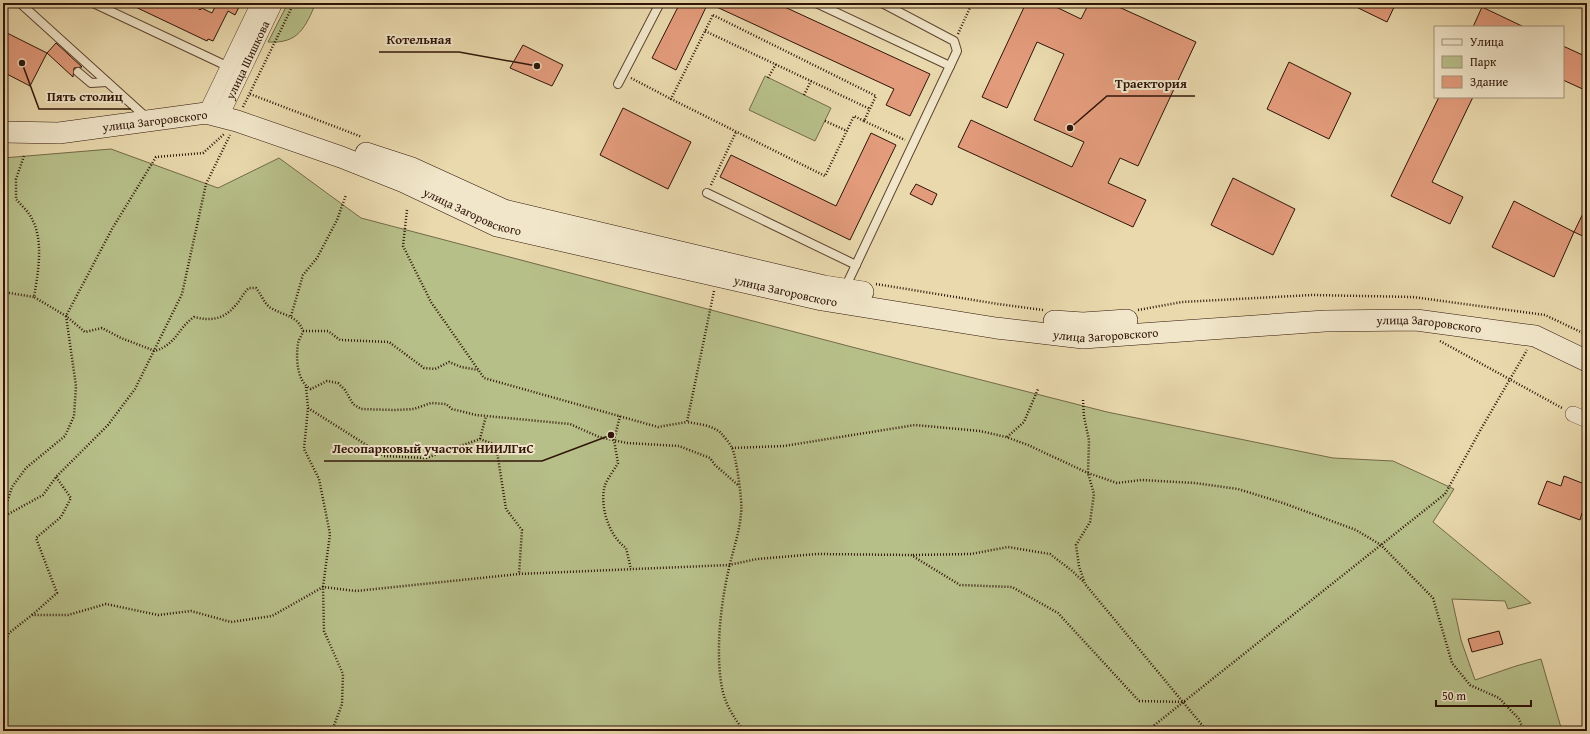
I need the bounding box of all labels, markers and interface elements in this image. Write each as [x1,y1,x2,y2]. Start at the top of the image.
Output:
street label: улица Шишкова [221,17,273,103]
legend [1434,26,1564,98]
callout: Котельная [379,27,459,52]
text: Котельная [387,30,451,49]
text: Улица [1470,33,1504,50]
text: Парк [1470,53,1497,70]
callout: Траектория [1107,71,1195,96]
text: Здание [1470,73,1509,90]
text: Траектория [1115,74,1187,93]
callout: Пять столиц [39,84,131,109]
text: Пять столиц [47,87,124,106]
street label: улица Загоровского [101,106,208,135]
street label: улица Загоровского [420,183,523,239]
street label: улица Загоровского [731,271,839,310]
street label: улица Загоровского [1375,311,1483,337]
street label: улица Загоровского [1051,324,1159,346]
callout: Лесопарковый участок НИИЛГиС [324,436,542,461]
text: Лесопарковый участок НИИЛГиС [332,439,534,458]
scale bar [1436,682,1531,708]
text: 50 m [1442,687,1466,704]

